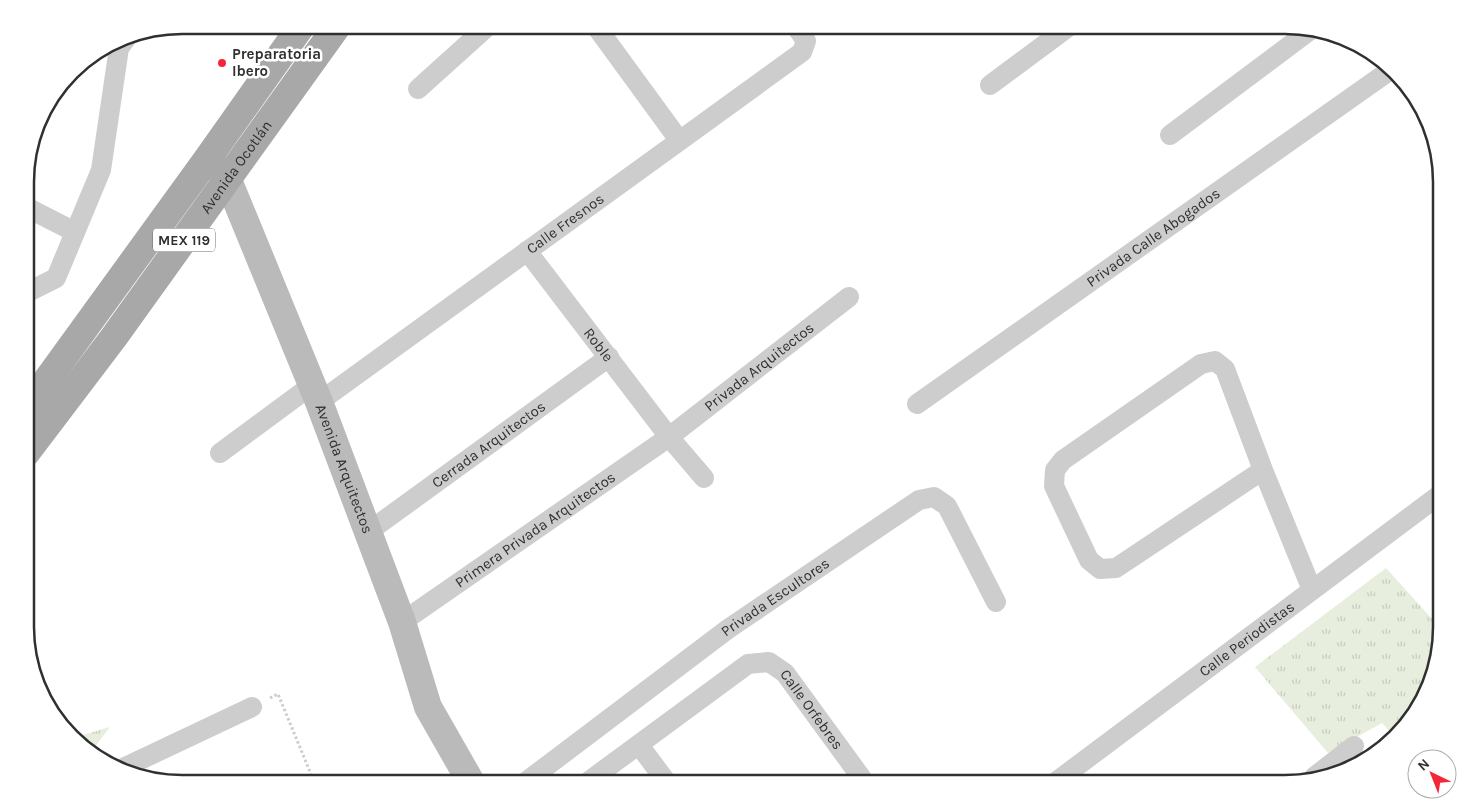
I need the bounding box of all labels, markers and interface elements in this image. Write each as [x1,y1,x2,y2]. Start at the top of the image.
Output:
place label: Preparatoria Ibero [232,45,321,80]
marker: Preparatoria Ibero [216,57,228,69]
street label: Avenida Ocotlán [197,117,276,217]
street label: Privada Calle Abogados [1083,184,1223,291]
street label: Calle Fresnos [523,190,607,258]
road number: MEX 119 [153,228,215,252]
street label: Privada Arquitectos [701,319,818,415]
street label: Roble [580,324,617,365]
street label: Cerrada Arquitectos [428,397,549,492]
street label: Avenida Arquitectos [312,402,377,536]
street label: Primera Privada Arquitectos [451,468,619,592]
street label: Privada Escultores [717,554,833,640]
street label: Calle Periodistas [1196,598,1298,680]
street label: Calle Orfebres [776,666,847,753]
north arrow [1407,749,1457,799]
text: N [1414,755,1433,775]

